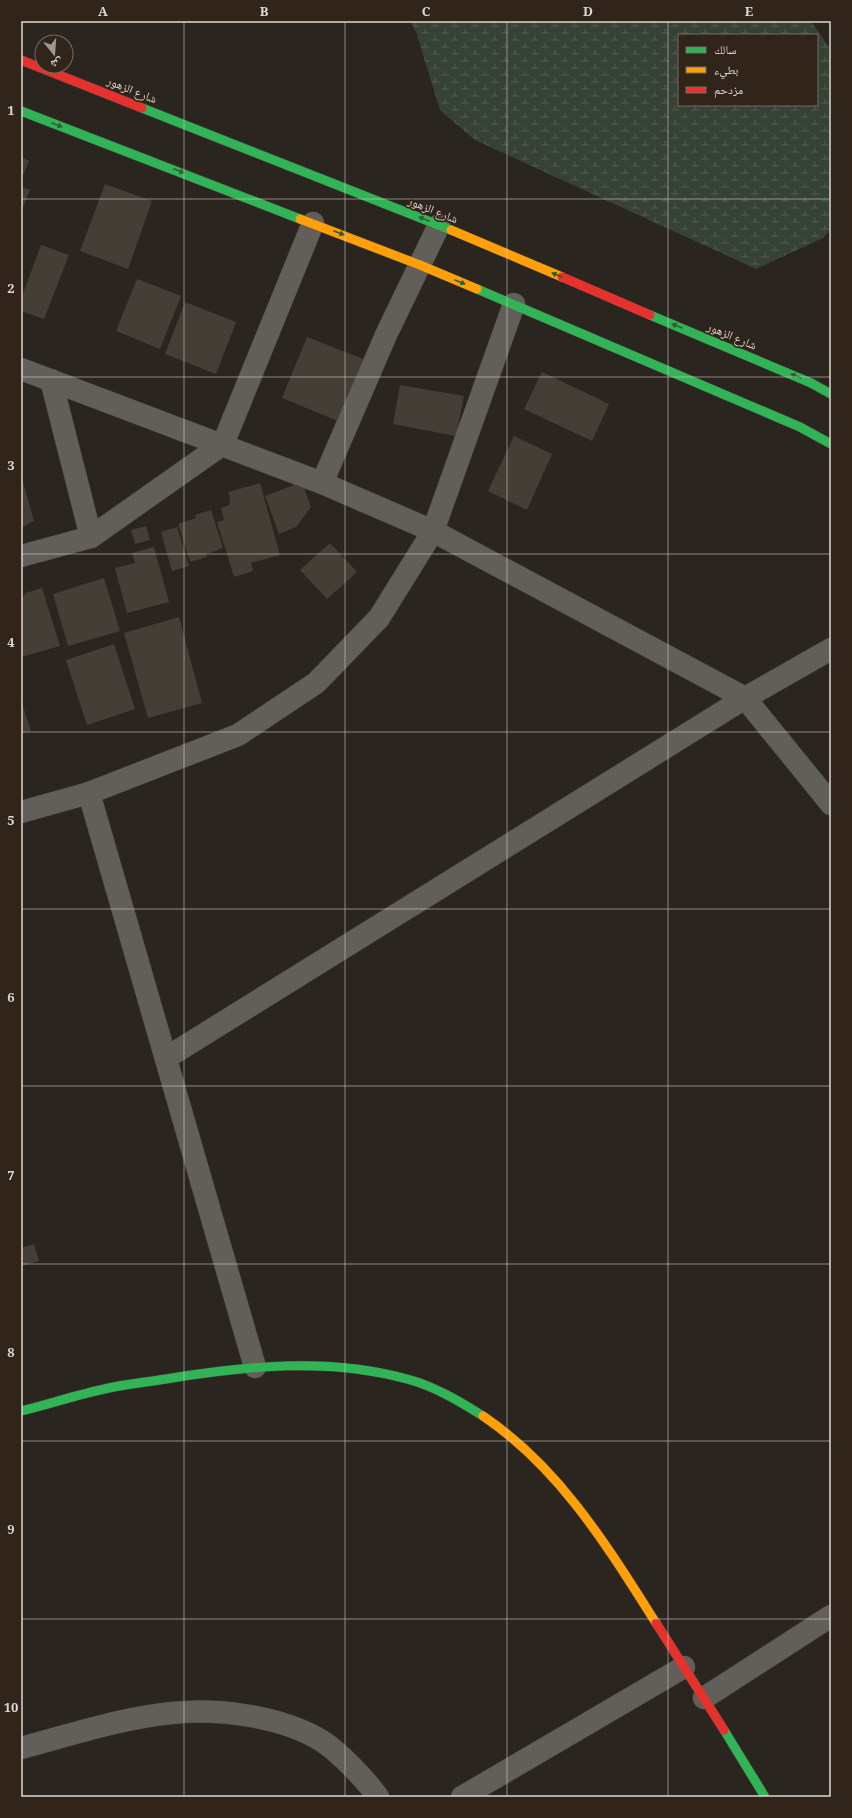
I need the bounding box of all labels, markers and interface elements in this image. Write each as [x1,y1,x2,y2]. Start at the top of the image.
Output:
text: A [98,2,108,20]
text: B [260,2,269,20]
text: C [422,2,431,20]
text: D [583,2,593,20]
text: E [745,2,754,20]
north arrow [34,34,74,74]
legend [678,34,818,106]
text: سالك [714,41,736,58]
text: ش [49,54,65,73]
text: بطيء [714,61,738,80]
street label: شارع الزهور [104,71,160,107]
text: مزدحم [714,81,743,98]
text: 1 [7,101,15,119]
one-way arrow [52,122,64,128]
one-way arrow [173,169,185,175]
street label: شارع الزهور [405,191,461,227]
one-way arrow [418,215,430,221]
one-way arrow [334,231,346,237]
one-way arrow [550,271,562,277]
text: 2 [7,279,15,297]
one-way arrow [454,279,466,285]
street label: شارع الزهور [704,317,760,354]
one-way arrow [670,322,682,328]
one-way arrow [790,373,802,379]
text: 3 [7,456,15,474]
text: 4 [7,633,15,651]
text: 5 [7,811,15,829]
text: 6 [7,988,15,1006]
text: 7 [7,1166,15,1184]
text: 8 [7,1343,15,1361]
text: 9 [7,1520,15,1538]
text: 10 [4,1698,18,1716]

